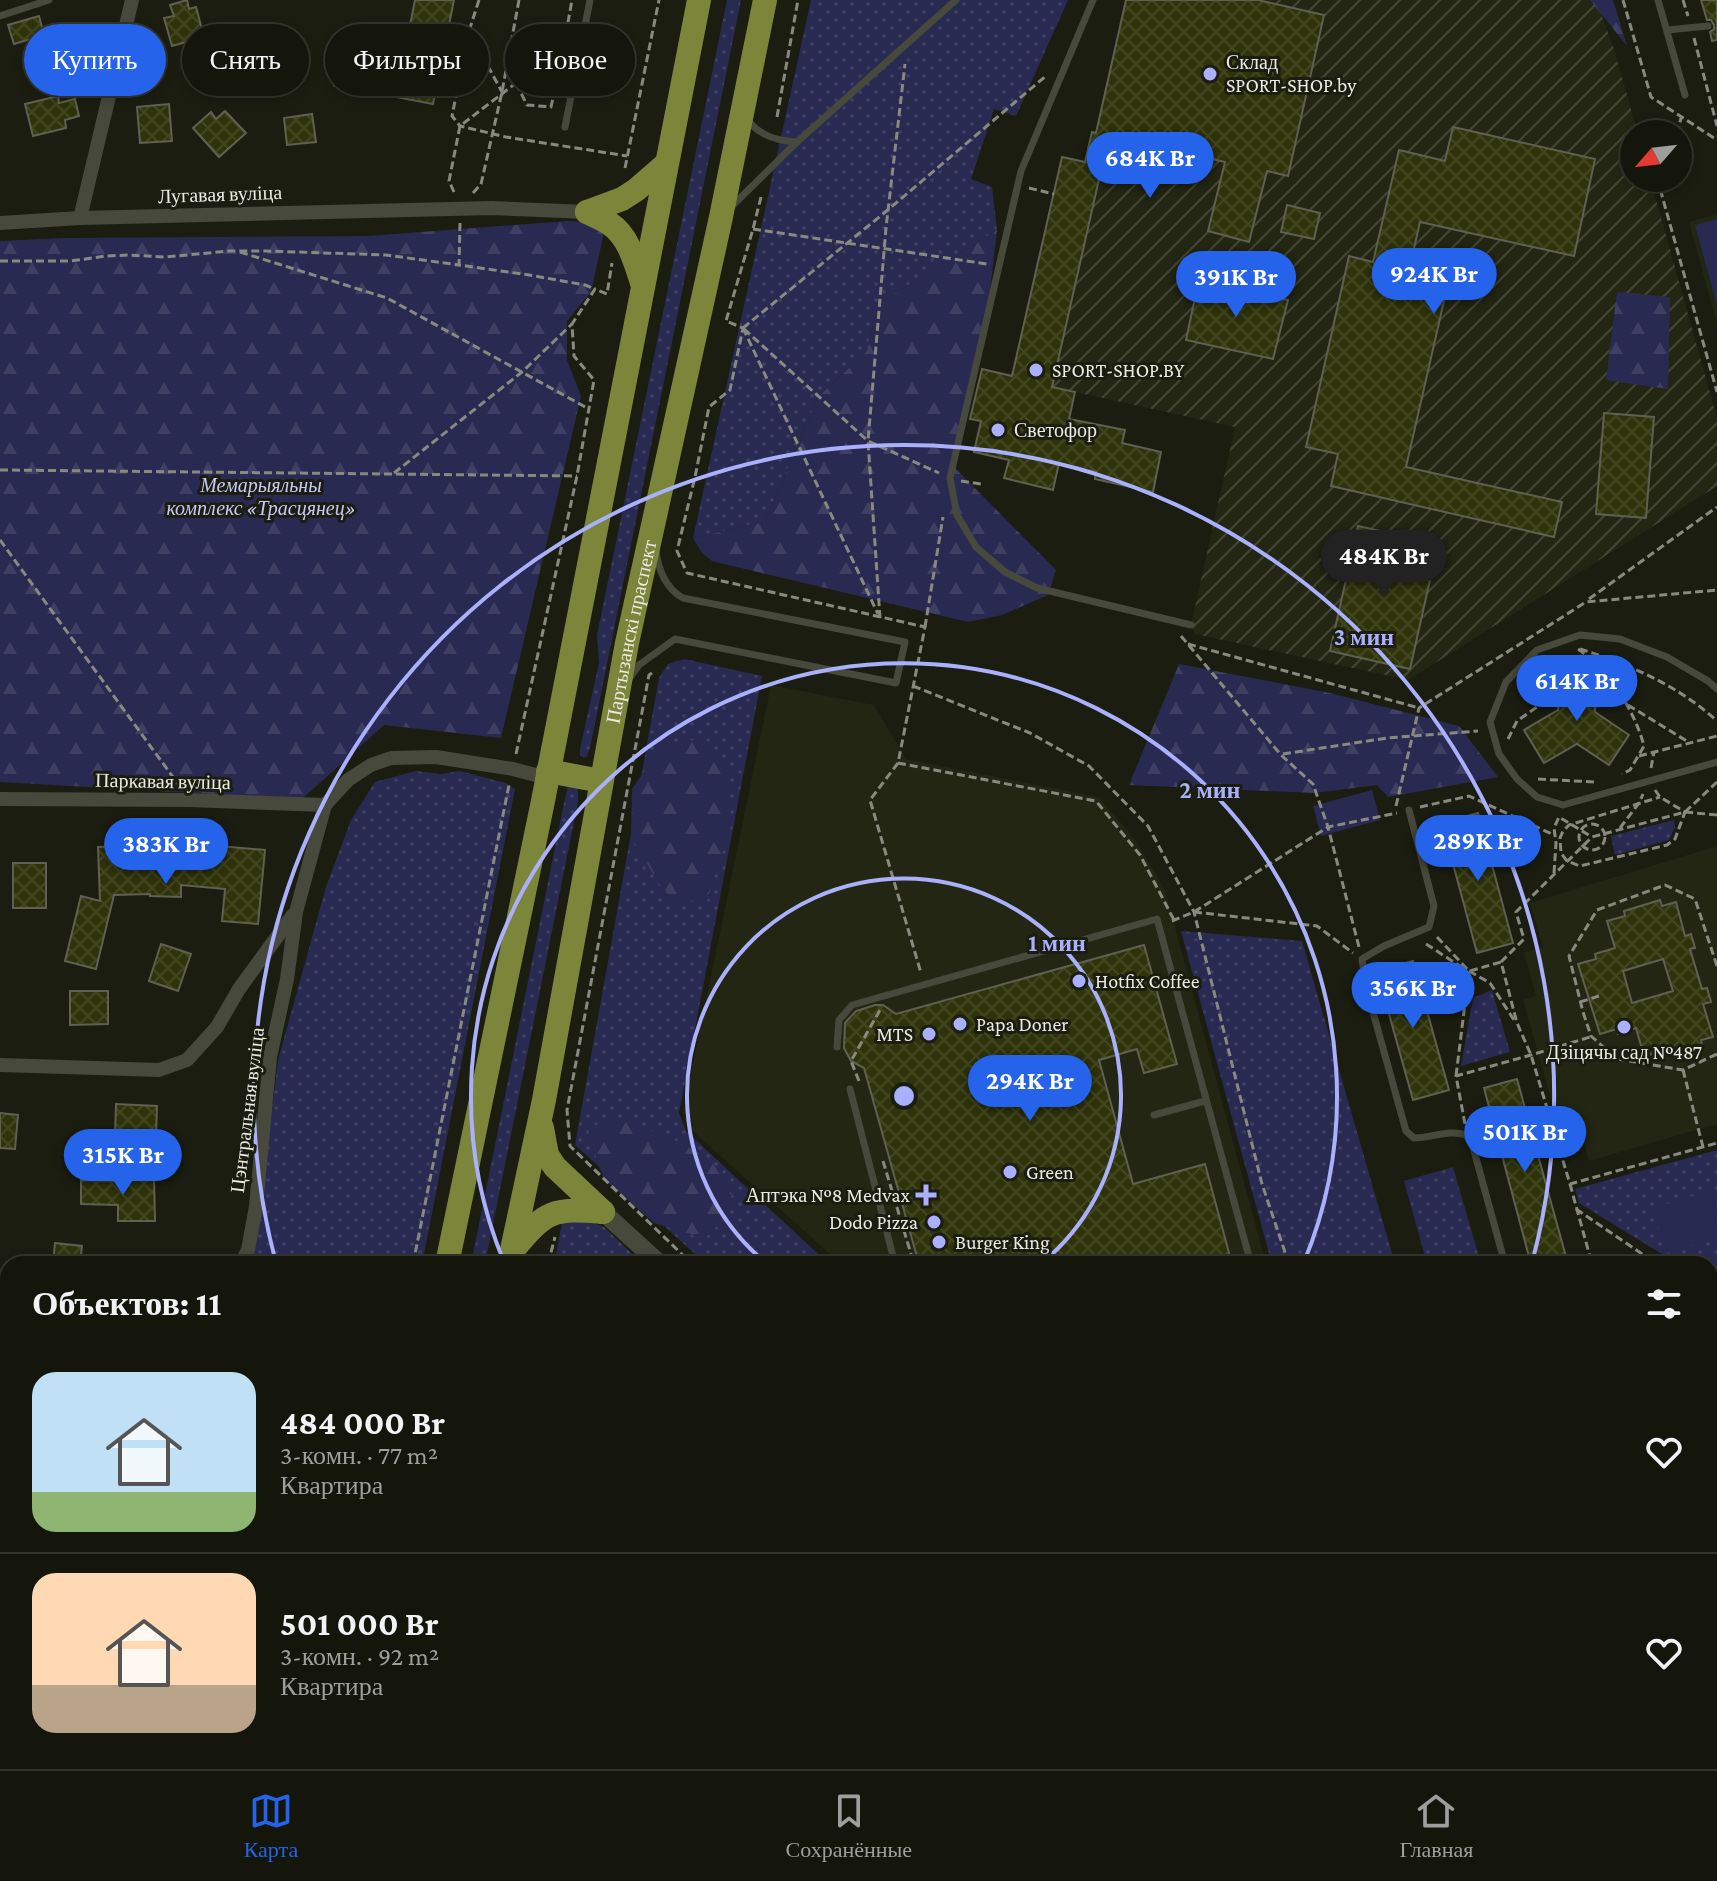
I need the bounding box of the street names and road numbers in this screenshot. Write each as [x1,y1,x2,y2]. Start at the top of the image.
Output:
street label: Лугавая вуліца [158,181,283,208]
street label: Партызанскі праспект [602,538,660,725]
street label: Паркавая вуліца [95,769,231,794]
street label: Цэнтральная вуліца [226,1026,269,1194]

